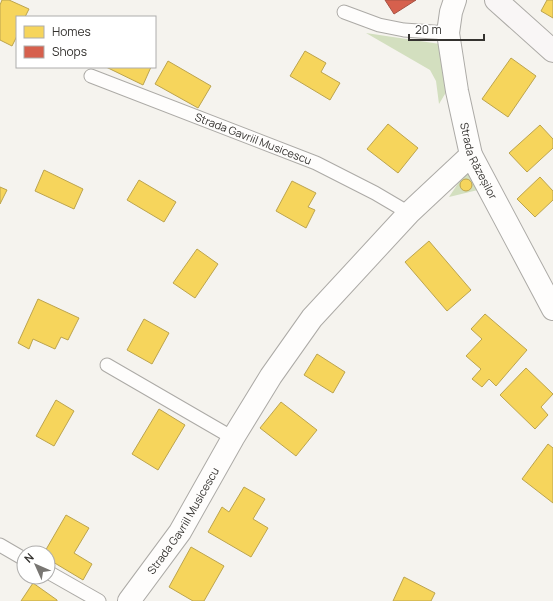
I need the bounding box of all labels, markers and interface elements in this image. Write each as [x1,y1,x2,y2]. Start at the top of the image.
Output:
legend [16,16,156,68]
scale bar [409,16,484,42]
text: 20 m [415,21,442,38]
text: Homes [52,23,91,40]
text: Shops [52,43,87,60]
street label: Strada Gavriil Musicescu [193,109,314,168]
street label: Strada Răzeșilor [457,121,501,202]
street label: Strada Gavriil Musicescu [143,464,222,577]
north arrow [16,545,56,585]
text: N [20,549,37,566]

